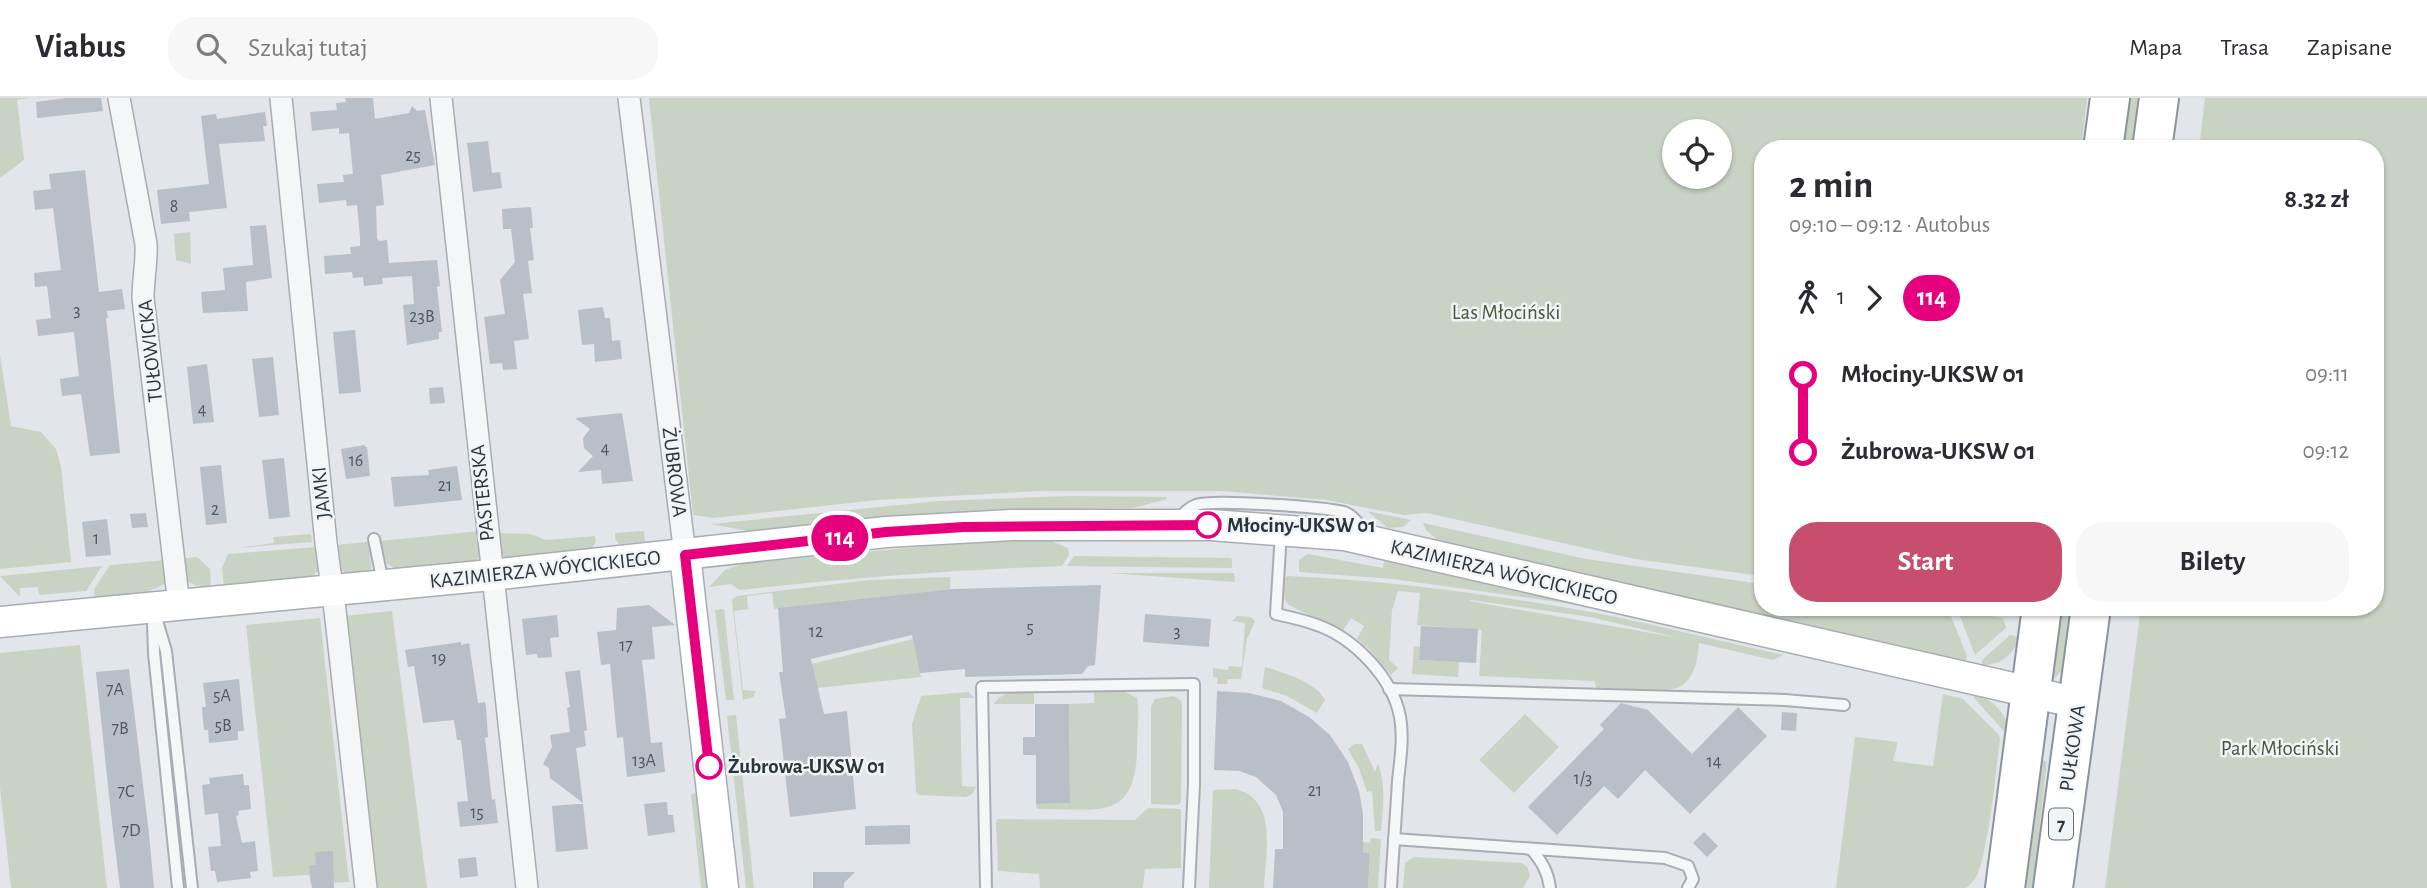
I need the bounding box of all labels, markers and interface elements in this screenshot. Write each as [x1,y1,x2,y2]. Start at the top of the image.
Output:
search box [168,17,658,80]
icon: search [192,29,230,67]
text: Viabus [35,31,126,64]
text: Szukaj tutaj [248,35,368,61]
text: Mapa [2129,36,2182,60]
text: Trasa [2220,36,2269,60]
text: Zapisane [2307,36,2392,60]
map controls [1662,119,1732,189]
button: locate [1662,119,1732,189]
house number: 25 [405,147,421,165]
text: 2 min [1789,167,1873,205]
text: 8.32 zł [2284,186,2349,212]
house number: 8 [170,198,178,216]
text: 09:10 – 09:12 · Autobus [1789,214,1990,237]
icon: walk [1789,279,1827,317]
icon: forward [1855,279,1893,317]
text: 1 [1837,286,1845,309]
text: 114 [1917,286,1946,310]
street label: TUŁOWICKA [135,299,166,403]
house number: 3 [73,302,81,320]
park label: Las Młociński [1452,302,1560,323]
house number: 23B [409,308,435,326]
text: Młociny-UKSW 01 [1841,361,2025,387]
text: 09:11 [2305,363,2349,386]
house number: 4 [198,401,207,419]
street label: ŻUBROWA [659,426,691,518]
text: Żubrowa-UKSW 01 [1841,438,2036,464]
house number: 4 [601,440,610,458]
text: 09:12 [2302,440,2349,463]
street label: PASTERSKA [467,444,498,542]
house number: 16 [349,452,363,470]
street label: JAMKI [308,466,335,520]
house number: 21 [438,477,452,495]
house number: 2 [211,501,219,519]
marker: Młociny-UKSW 01 [1195,512,1221,538]
line badge: 114 [800,515,880,561]
place label: Młociny-UKSW 01 [1227,515,1376,536]
button: Start [1789,522,2062,602]
button: Bilety [2076,522,2349,602]
text: 114 [825,526,855,550]
house number: 1 [93,530,99,548]
street label: KAZIMIERZA WÓYCICKIEGO [1388,534,1620,609]
street label: KAZIMIERZA WÓYCICKIEGO [428,545,662,592]
house number: 5 [1026,619,1034,637]
house number: 12 [809,623,823,641]
house number: 3 [1173,623,1181,641]
house number: 17 [619,637,633,655]
house number: 19 [432,650,446,668]
house number: 7A [106,681,125,699]
house number: 5A [213,687,232,705]
street label: PUŁKOWA [2056,703,2089,793]
house number: 5B [214,717,232,735]
house number: 7B [111,720,129,738]
park label: Park Młociński [2221,738,2339,759]
house number: 13A [632,752,657,770]
marker: Żubrowa-UKSW 01 [696,753,722,779]
house number: 14 [1707,753,1722,771]
place label: Żubrowa-UKSW 01 [728,755,885,777]
house number: 1/3 [1574,770,1592,788]
house number: 21 [1308,782,1322,800]
house number: 7C [118,783,134,801]
house number: 15 [470,804,484,822]
road number: 7 [2049,808,2073,839]
house number: 7D [121,822,141,840]

